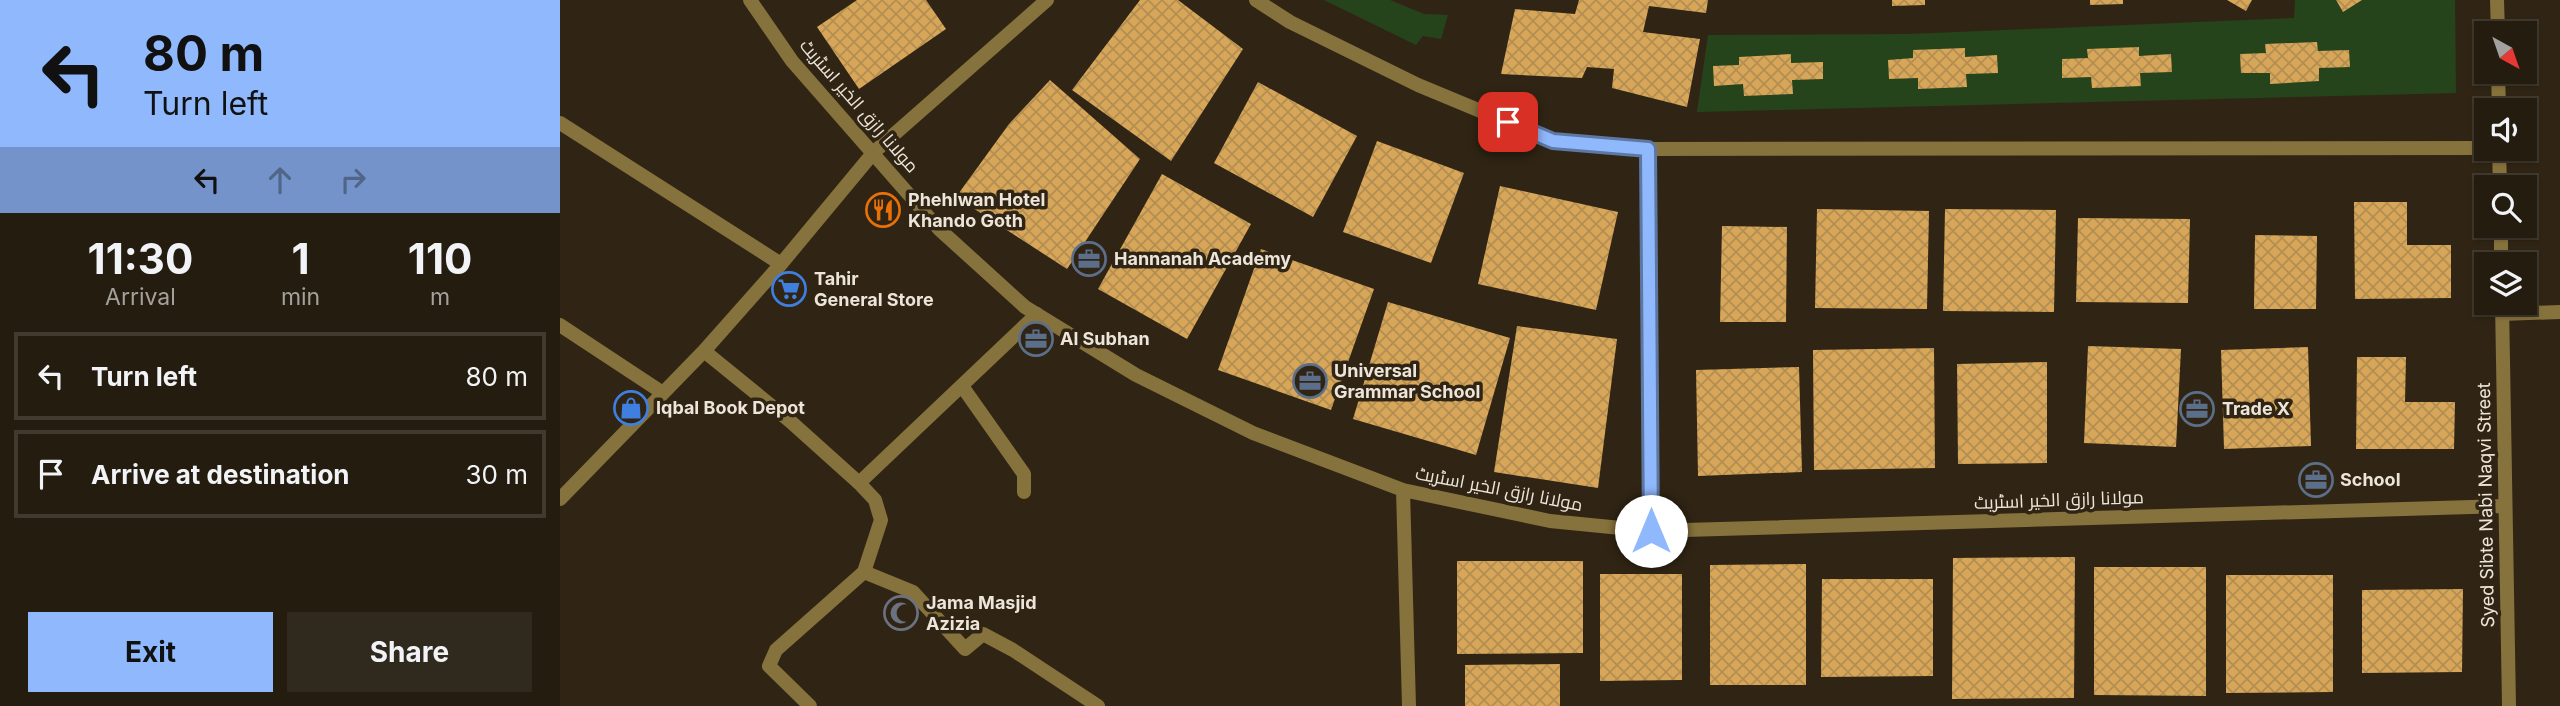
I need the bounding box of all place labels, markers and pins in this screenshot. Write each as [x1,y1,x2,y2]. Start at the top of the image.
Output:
pin [1478,92,1538,152]
place label: Phehlwan Hotel Khando Goth [908,189,1045,231]
restaurant icon: Phehlwan Hotel Khando Goth [864,191,902,229]
office icon: Hannanah Academy [1070,240,1108,278]
place label: Hannanah Academy [1114,248,1291,269]
place label: Tahir General Store [814,268,934,310]
supermarket icon: Tahir General Store [770,270,808,308]
office icon: Al Subhan [1017,320,1055,358]
place label: Al Subhan [1060,328,1150,349]
place label: Universal Grammar School [1334,360,1480,402]
office icon: Universal Grammar School [1291,362,1329,400]
shop icon: Iqbal Book Depot [612,389,650,427]
office icon: Trade X [2178,390,2216,428]
place label: Iqbal Book Depot [656,397,805,418]
place label: Trade X [2222,398,2290,419]
office icon: School [2297,461,2335,499]
place label: School [2340,469,2401,490]
place label: Jama Masjid Azizia [926,592,1037,634]
mosque icon: Jama Masjid Azizia [882,594,920,632]

